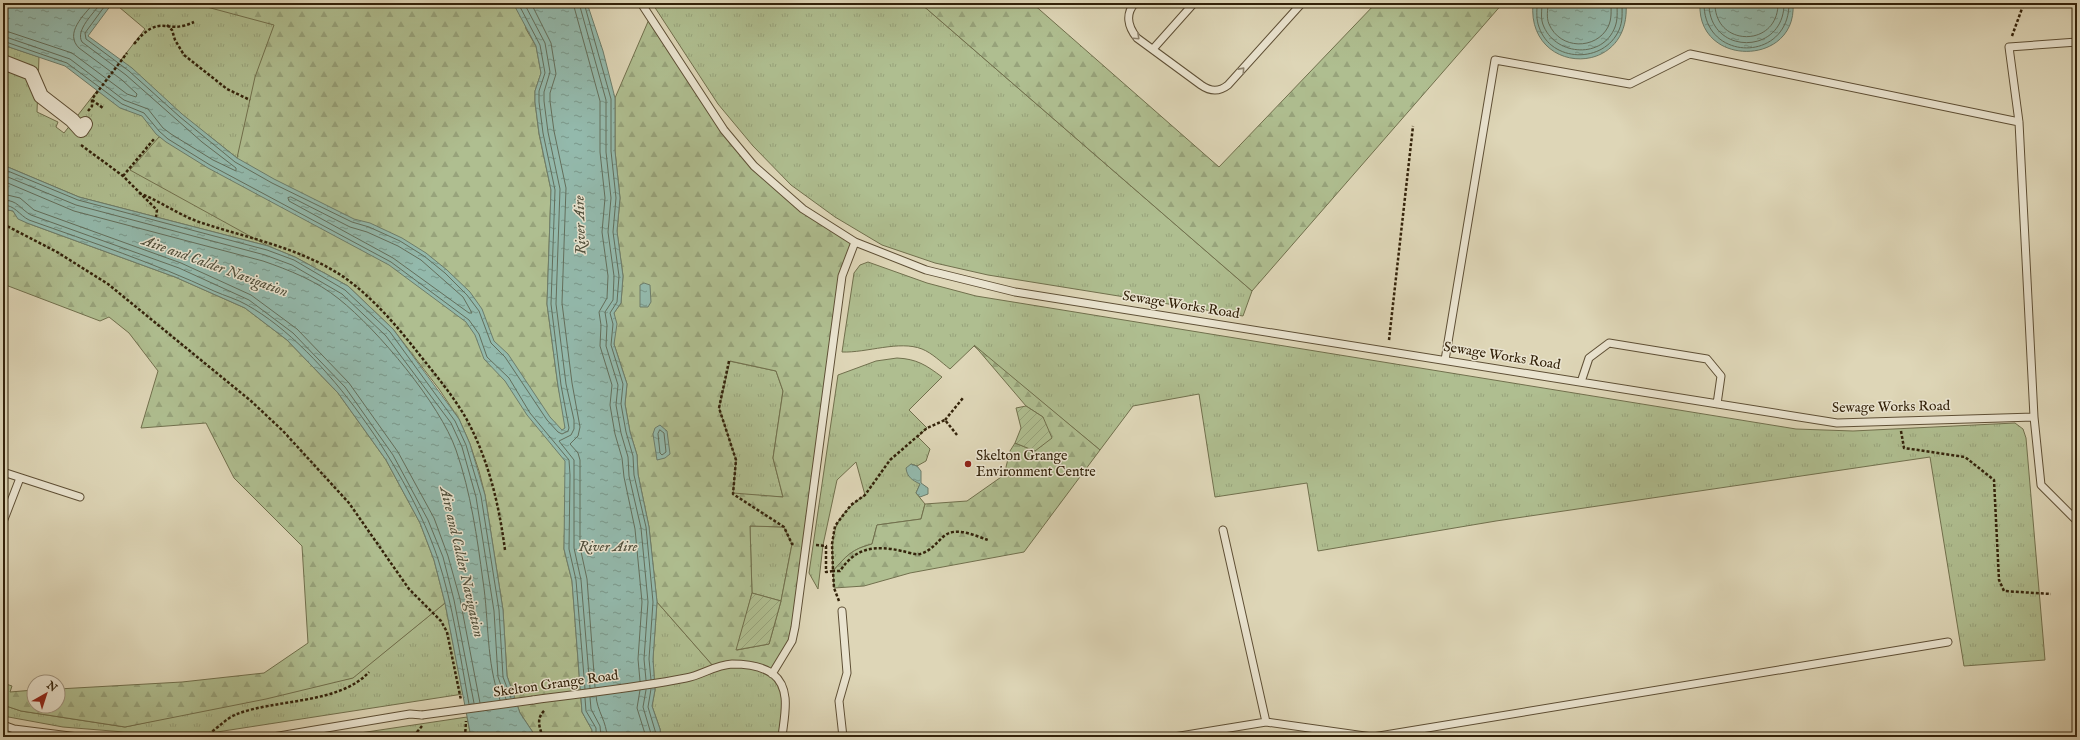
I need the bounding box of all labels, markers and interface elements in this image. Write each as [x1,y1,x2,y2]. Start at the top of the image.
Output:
one-way arrow [1133,32,1140,39]
one-way arrow [1237,68,1244,75]
water label: River Aire [569,195,591,255]
water label: Aire and Calder Navigation [137,230,291,302]
street label: Sewage Works Road [1121,287,1241,323]
street label: Sewage Works Road [1442,338,1562,374]
street label: Sewage Works Road [1832,397,1951,417]
place label: Skelton Grange Environment Centre [976,447,1096,481]
marker: Skelton Grange Environment Centre [963,459,973,469]
water label: Aire and Calder Navigation [434,483,489,639]
water label: River Aire [578,537,638,556]
street label: Skelton Grange Road [492,666,620,702]
north arrow [26,674,66,714]
text: N [43,678,60,696]

